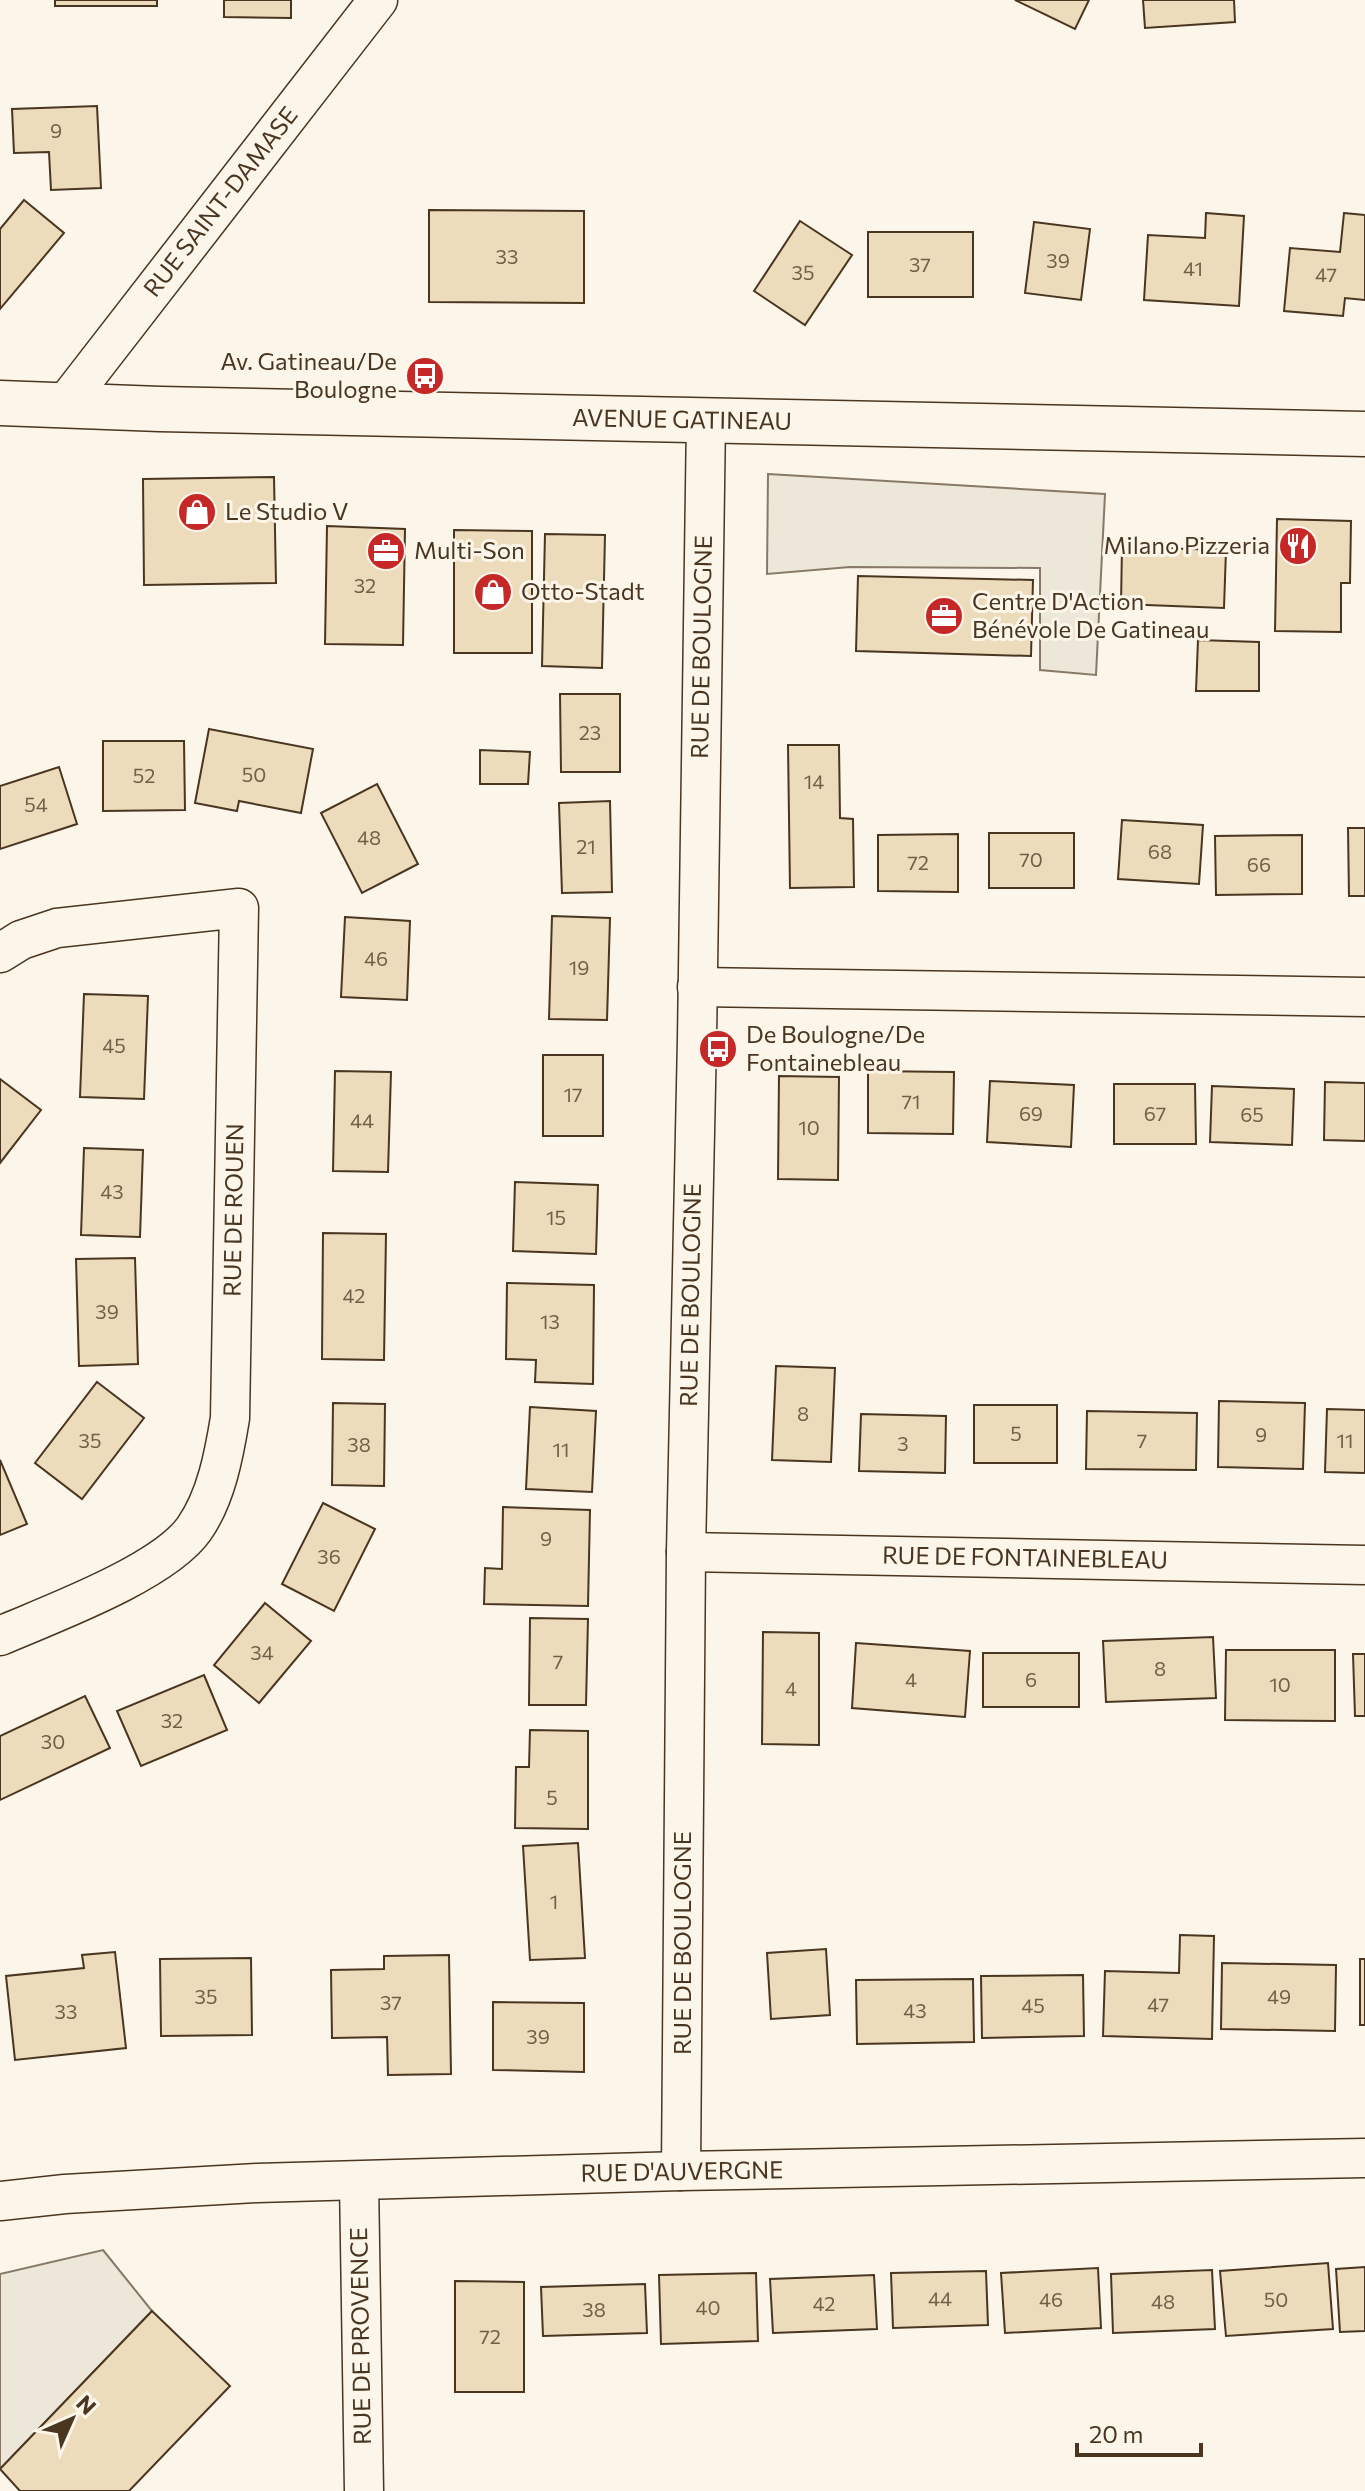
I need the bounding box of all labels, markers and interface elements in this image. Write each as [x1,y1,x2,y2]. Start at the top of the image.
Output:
street label: RUE SAINT-DAMASE [137,100,303,302]
house number: 9 [50,118,62,142]
house number: 33 [496,244,518,268]
house number: 39 [1046,248,1070,272]
house number: 37 [909,252,931,276]
house number: 41 [1183,256,1203,280]
house number: 35 [792,260,814,284]
house number: 47 [1315,262,1337,286]
place label: Av. Gatineau/De Boulogne [220,346,397,403]
bus stop icon: Av. Gatineau/De Boulogne [404,355,446,397]
street label: AVENUE GATINEAU [572,402,792,435]
shop icon: Le Studio V [176,491,218,533]
place label: Le Studio V [225,496,349,525]
restaurant icon: Milano Pizzeria [1277,525,1319,567]
office icon: Multi-Son [365,530,407,572]
place label: Milano Pizzeria [1103,530,1270,559]
place label: Multi-Son [414,535,525,564]
street label: RUE DE BOULOGNE [684,535,717,759]
shop icon: Otto-Stadt [472,571,514,613]
house number: 32 [354,573,376,597]
place label: Otto-Stadt [521,576,645,605]
place label: Centre D'Action Bénévole De Gatineau [972,586,1209,643]
office icon: Centre D'Action Bénévole De Gatineau [923,595,965,637]
house number: 23 [579,720,601,744]
house number: 50 [242,762,266,786]
house number: 52 [133,763,155,787]
house number: 14 [804,769,824,793]
house number: 54 [24,792,48,816]
house number: 48 [357,825,381,849]
house number: 21 [576,834,596,858]
house number: 68 [1148,839,1172,863]
house number: 70 [1019,847,1043,871]
house number: 72 [907,850,929,874]
house number: 66 [1247,852,1271,876]
house number: 46 [364,946,388,970]
house number: 19 [569,955,589,979]
place label: De Boulogne/De Fontainebleau [746,1019,925,1076]
bus stop icon: De Boulogne/De Fontainebleau [697,1028,739,1070]
house number: 45 [102,1033,126,1057]
house number: 17 [563,1082,583,1106]
house number: 71 [901,1089,921,1113]
house number: 69 [1019,1101,1043,1125]
house number: 67 [1144,1101,1166,1125]
house number: 65 [1240,1102,1264,1126]
house number: 44 [350,1108,374,1132]
house number: 10 [798,1115,820,1139]
street label: RUE DE ROUEN [216,1123,249,1297]
house number: 43 [100,1179,124,1203]
street label: RUE DE BOULOGNE [673,1183,706,1407]
house number: 15 [546,1205,566,1229]
house number: 42 [343,1283,365,1307]
house number: 39 [95,1299,119,1323]
house number: 13 [540,1309,560,1333]
house number: 8 [797,1401,809,1425]
house number: 5 [1010,1421,1022,1445]
house number: 9 [1255,1422,1267,1446]
house number: 35 [79,1428,101,1452]
house number: 7 [1137,1428,1147,1452]
house number: 11 [1336,1428,1354,1452]
house number: 3 [897,1431,909,1455]
house number: 38 [347,1432,371,1456]
house number: 11 [552,1437,570,1461]
house number: 9 [540,1526,552,1550]
street label: RUE DE FONTAINEBLEAU [882,1540,1168,1573]
house number: 36 [317,1544,341,1568]
house number: 34 [250,1640,274,1664]
house number: 7 [553,1649,563,1673]
house number: 8 [1154,1656,1166,1680]
house number: 4 [905,1667,917,1691]
house number: 6 [1025,1667,1037,1691]
house number: 10 [1269,1672,1291,1696]
house number: 4 [785,1676,797,1700]
house number: 32 [161,1708,183,1732]
house number: 30 [41,1729,65,1753]
house number: 5 [546,1785,558,1809]
street label: RUE DE BOULOGNE [667,1831,696,2055]
house number: 1 [550,1889,558,1913]
house number: 35 [195,1984,217,2008]
house number: 49 [1267,1984,1291,2008]
house number: 37 [380,1990,402,2014]
house number: 47 [1147,1992,1169,2016]
house number: 45 [1021,1993,1045,2017]
house number: 43 [903,1998,927,2022]
house number: 33 [55,1999,77,2023]
house number: 39 [526,2024,550,2048]
street label: RUE D'AUVERGNE [580,2154,784,2187]
street label: RUE DE PROVENCE [343,2227,376,2445]
house number: 44 [928,2286,952,2310]
house number: 46 [1039,2287,1063,2311]
house number: 50 [1264,2287,1288,2311]
house number: 48 [1151,2289,1175,2313]
house number: 42 [813,2291,835,2315]
house number: 40 [695,2295,721,2319]
house number: 38 [582,2297,606,2321]
house number: 72 [479,2324,501,2348]
north arrow [32,2379,112,2459]
text: N [71,2389,102,2420]
scale bar [1077,2407,1201,2457]
text: 20 m [1089,2419,1143,2448]

